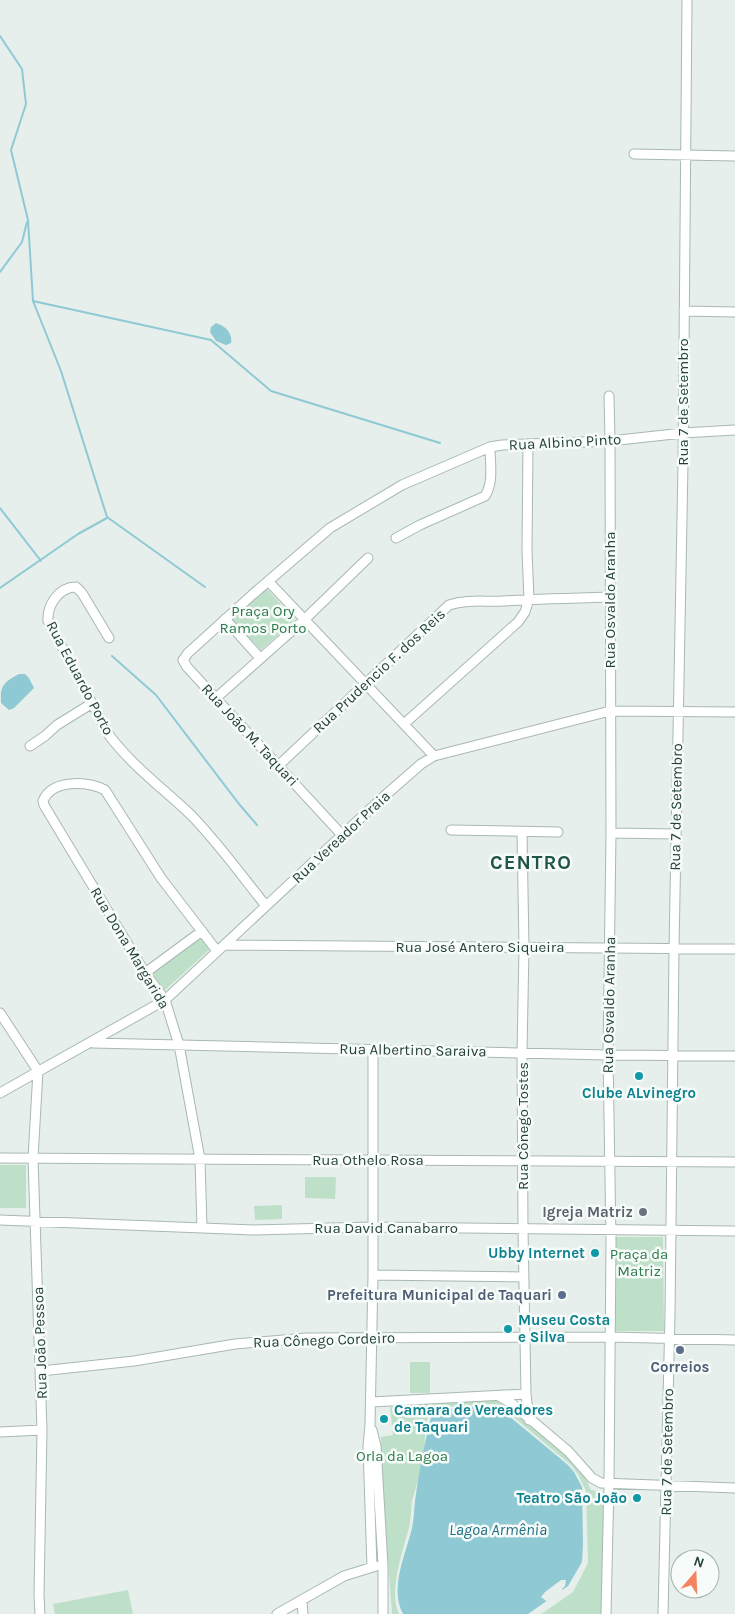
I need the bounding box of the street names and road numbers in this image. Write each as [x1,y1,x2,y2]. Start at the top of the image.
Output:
street label: Rua 7 de Setembro [674,338,692,466]
street label: Rua Albino Pinto [508,430,622,454]
street label: Rua Osvaldo Aranha [601,532,619,668]
street label: Rua Prudencio F. dos Reis [309,605,449,737]
street label: Rua Eduardo Porto [42,618,118,738]
street label: Rua João M. Taquari [198,680,302,790]
street label: Rua 7 de Setembro [666,743,686,871]
street label: Rua Vereador Praia [288,787,394,887]
street label: Rua Dona Margarida [86,884,174,1012]
street label: Rua Osvaldo Aranha [599,936,619,1074]
street label: Rua José Antero Siqueira [396,938,564,956]
street label: Rua Albertino Saraiva [339,1040,487,1060]
street label: Rua Cônego Tostes [514,1062,532,1190]
street label: Rua Othelo Rosa [312,1151,424,1169]
street label: Rua David Canabarro [314,1219,458,1237]
street label: Rua João Pessoa [29,1286,51,1400]
street label: Rua Cônego Cordeiro [253,1329,395,1351]
street label: Rua 7 de Setembro [657,1388,677,1516]

